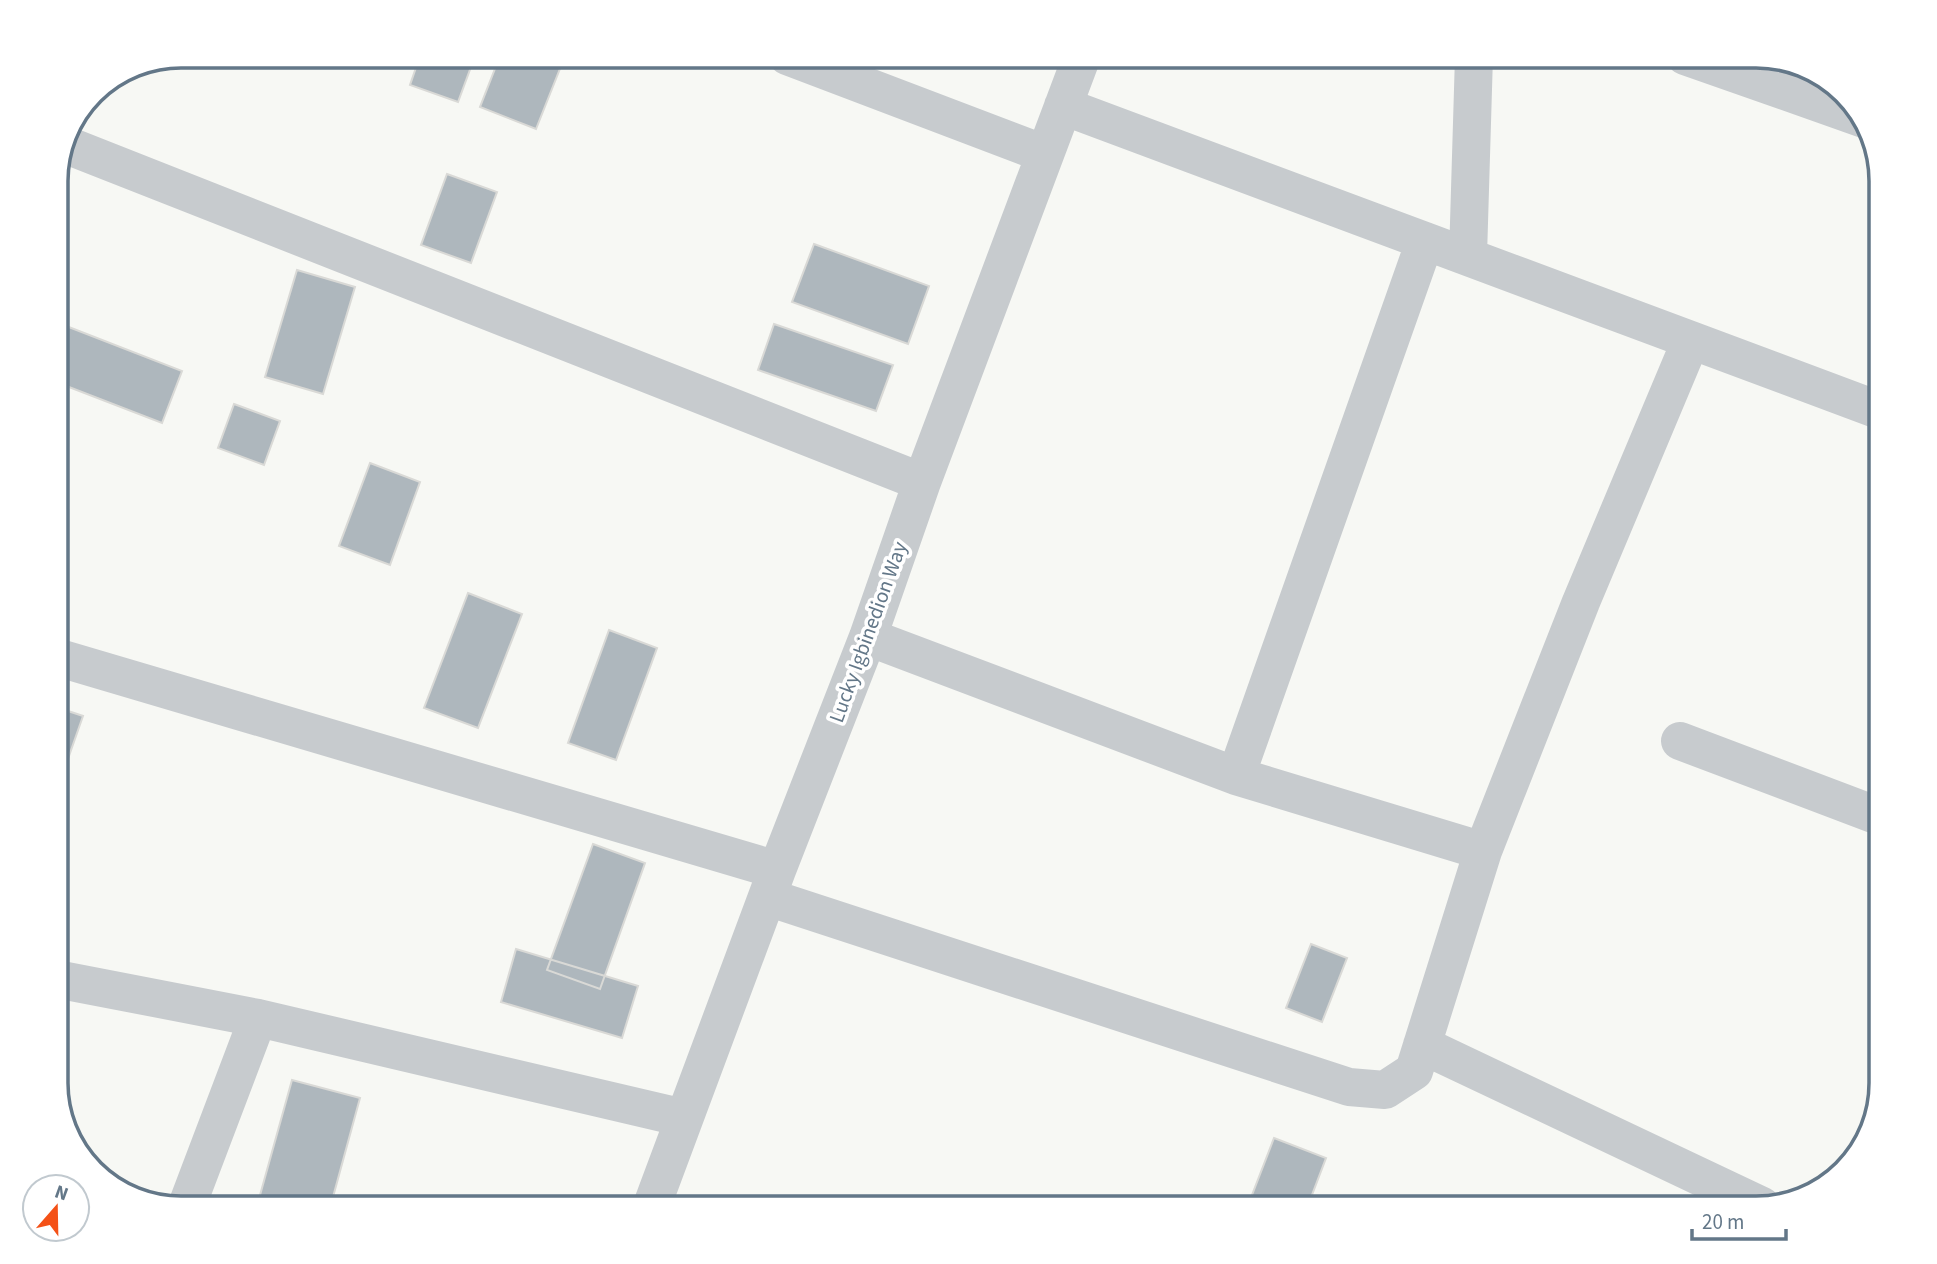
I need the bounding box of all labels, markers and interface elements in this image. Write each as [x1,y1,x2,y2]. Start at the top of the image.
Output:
street label: Lucky Igbinedion Way [821,537,915,727]
north arrow [21,1173,91,1243]
text: N [51,1179,72,1208]
scale bar [1692,1198,1786,1242]
text: 20 m [1702,1207,1744,1237]

